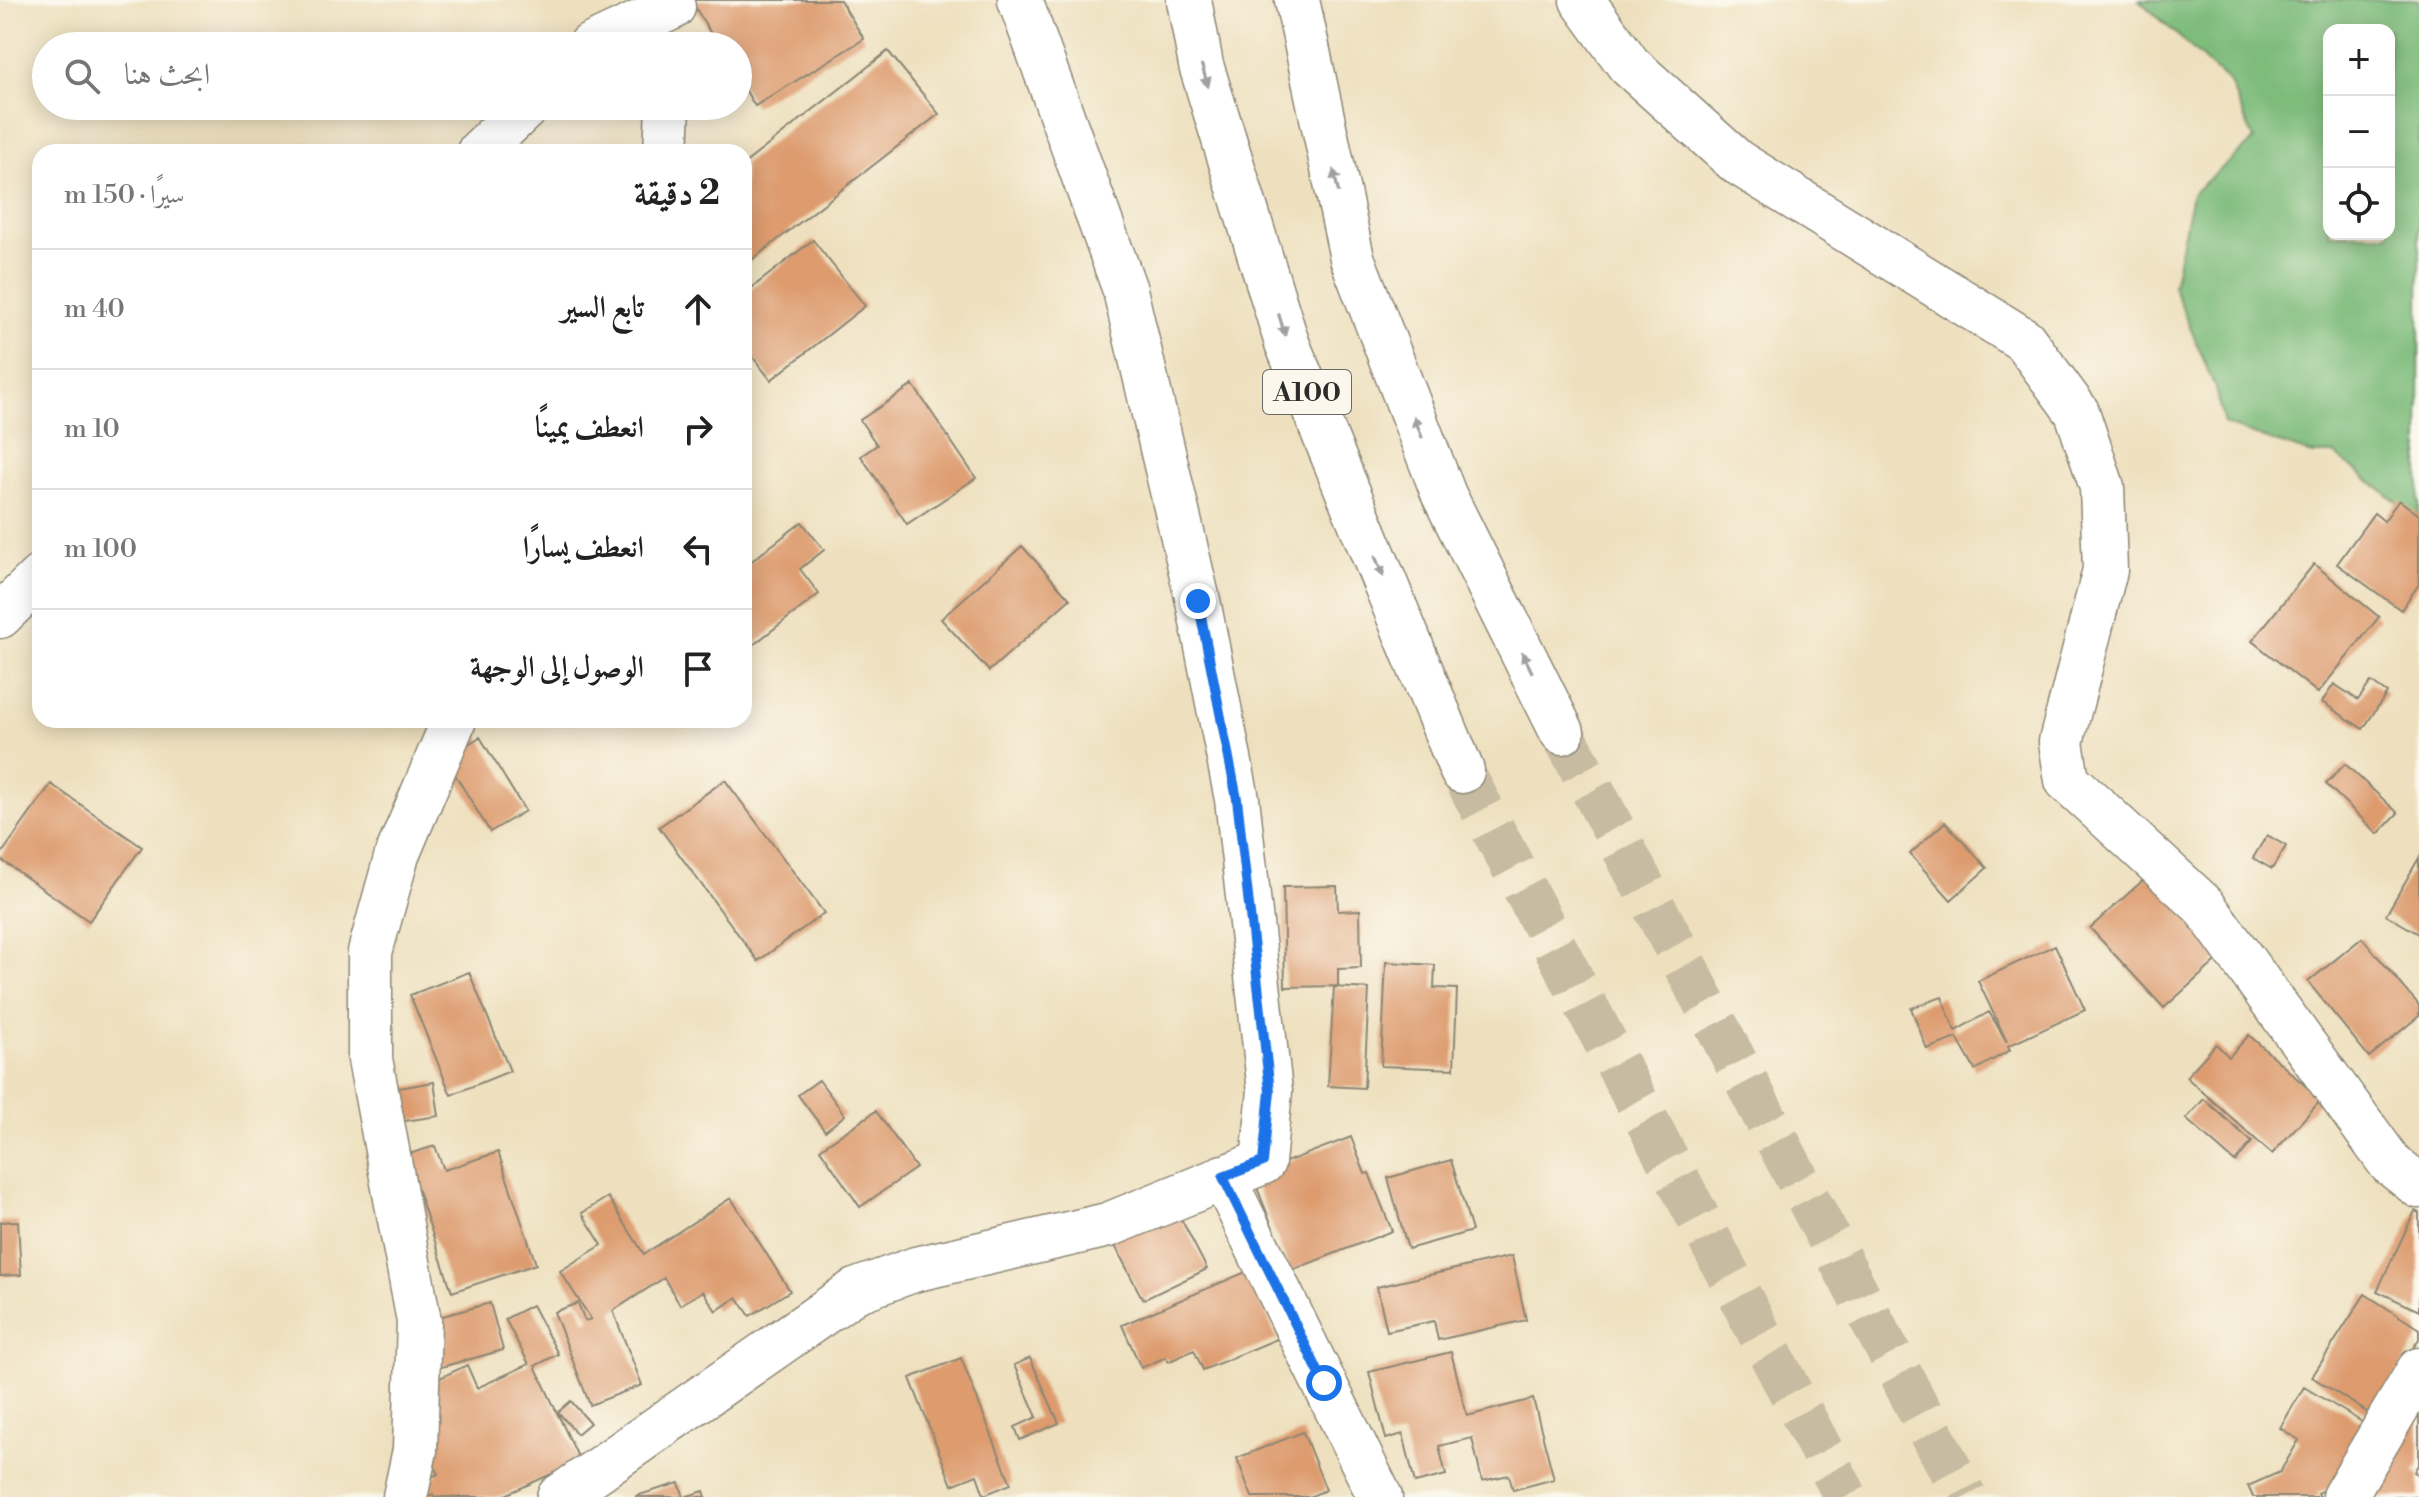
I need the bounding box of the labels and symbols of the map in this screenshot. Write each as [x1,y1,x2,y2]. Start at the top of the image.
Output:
one-way arrow [1199,65,1212,89]
one-way arrow [1329,168,1342,193]
one-way arrow [1276,313,1289,337]
road number: A100 [1263,370,1351,414]
one-way arrow [1411,415,1424,439]
one-way arrow [1372,554,1385,578]
route end [1180,583,1216,619]
one-way arrow [1521,651,1534,674]
route start [1306,1365,1342,1401]

